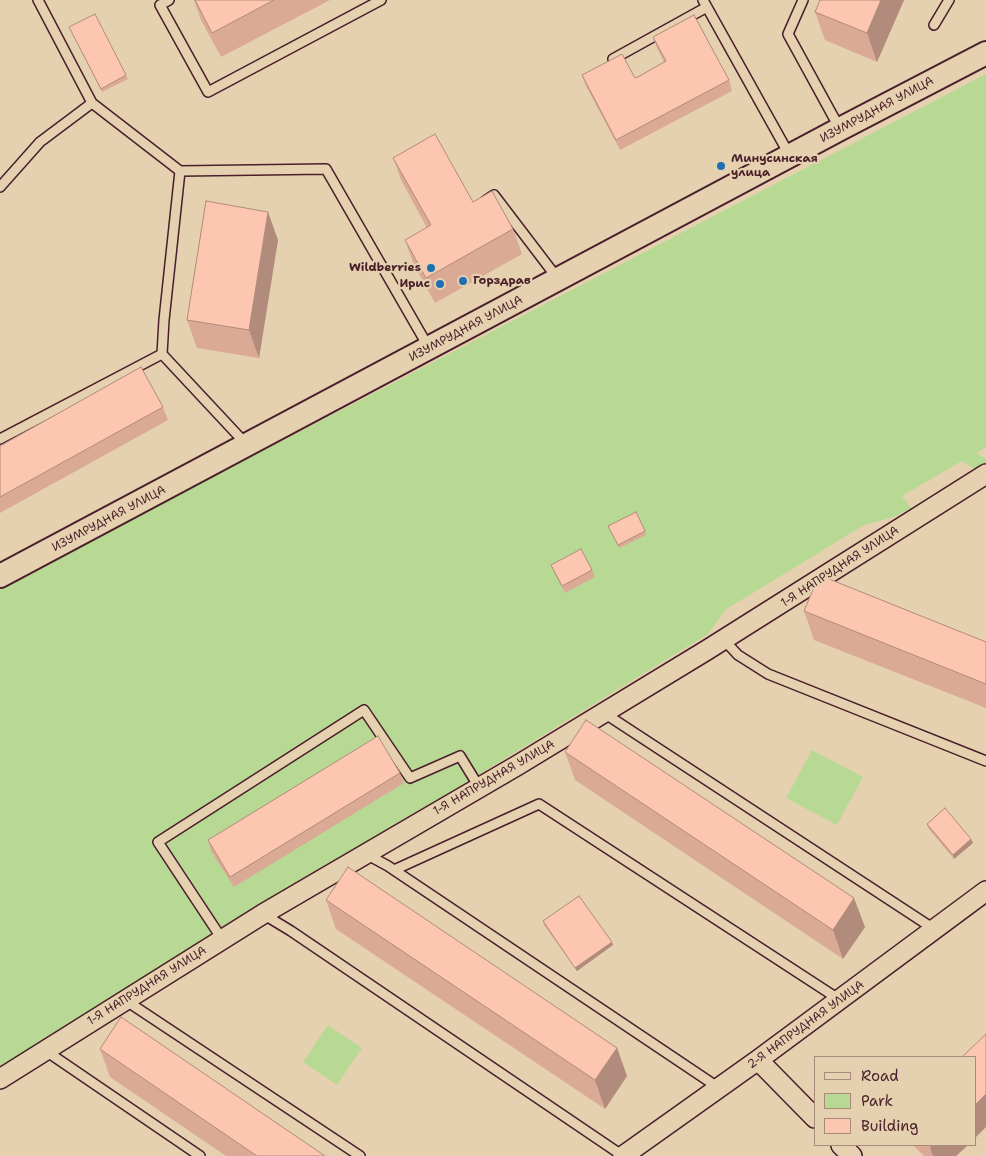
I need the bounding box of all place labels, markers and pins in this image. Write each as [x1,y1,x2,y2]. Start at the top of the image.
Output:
place label: Минусинская улица [731,152,818,180]
marker: Минусинская улица [715,160,727,172]
place label: Wildberries [349,261,421,275]
marker: Wildberries [425,262,437,274]
place label: Горздрав [473,274,531,288]
marker: Горздрав [457,275,469,287]
place label: Ирис [399,277,430,291]
marker: Ирис [434,278,446,290]

